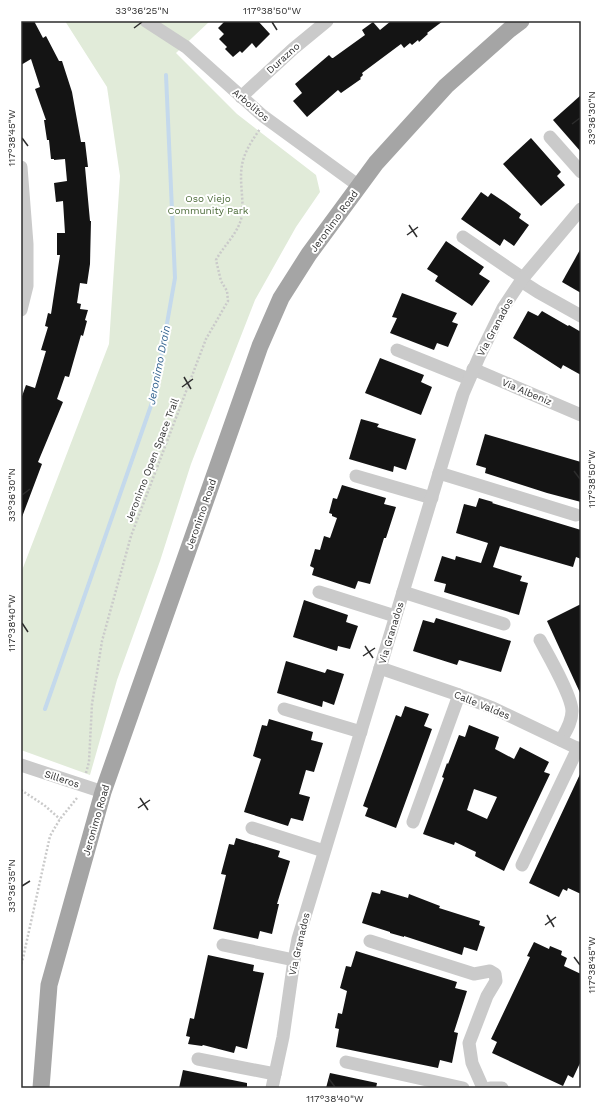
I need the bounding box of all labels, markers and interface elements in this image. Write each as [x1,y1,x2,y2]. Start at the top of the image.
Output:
text: 33°36'25"N [115,5,169,16]
text: 117°38'50"W [243,5,301,16]
street label: Durazno [264,40,302,76]
street label: Arbolitos [231,87,271,123]
text: 33°36'30"N [586,91,597,145]
text: 117°38'45"W [6,109,17,167]
street label: Jeronimo Road [308,188,360,254]
park label: Oso Viejo Community Park [168,193,249,216]
street label: Via Granados [475,296,515,358]
water label: Jeronimo Drain [145,324,173,406]
street label: Via Albeniz [500,376,554,408]
street label: Jeronimo Open Space Trail [123,397,181,523]
text: 117°38'50"W [586,450,597,508]
text: 33°36'30"N [6,468,17,522]
street label: Jeronimo Road [184,477,218,551]
text: 117°38'40"W [6,594,17,652]
street label: Via Granados [376,601,406,665]
street label: Calle Valdes [452,689,512,721]
street label: Silleros [43,768,81,790]
street label: Jeronimo Road [81,783,111,857]
text: 33°36'35"N [6,859,17,913]
street label: Via Granados [286,911,312,977]
text: 117°38'45"W [586,936,597,994]
text: 117°38'40"W [306,1093,364,1104]

